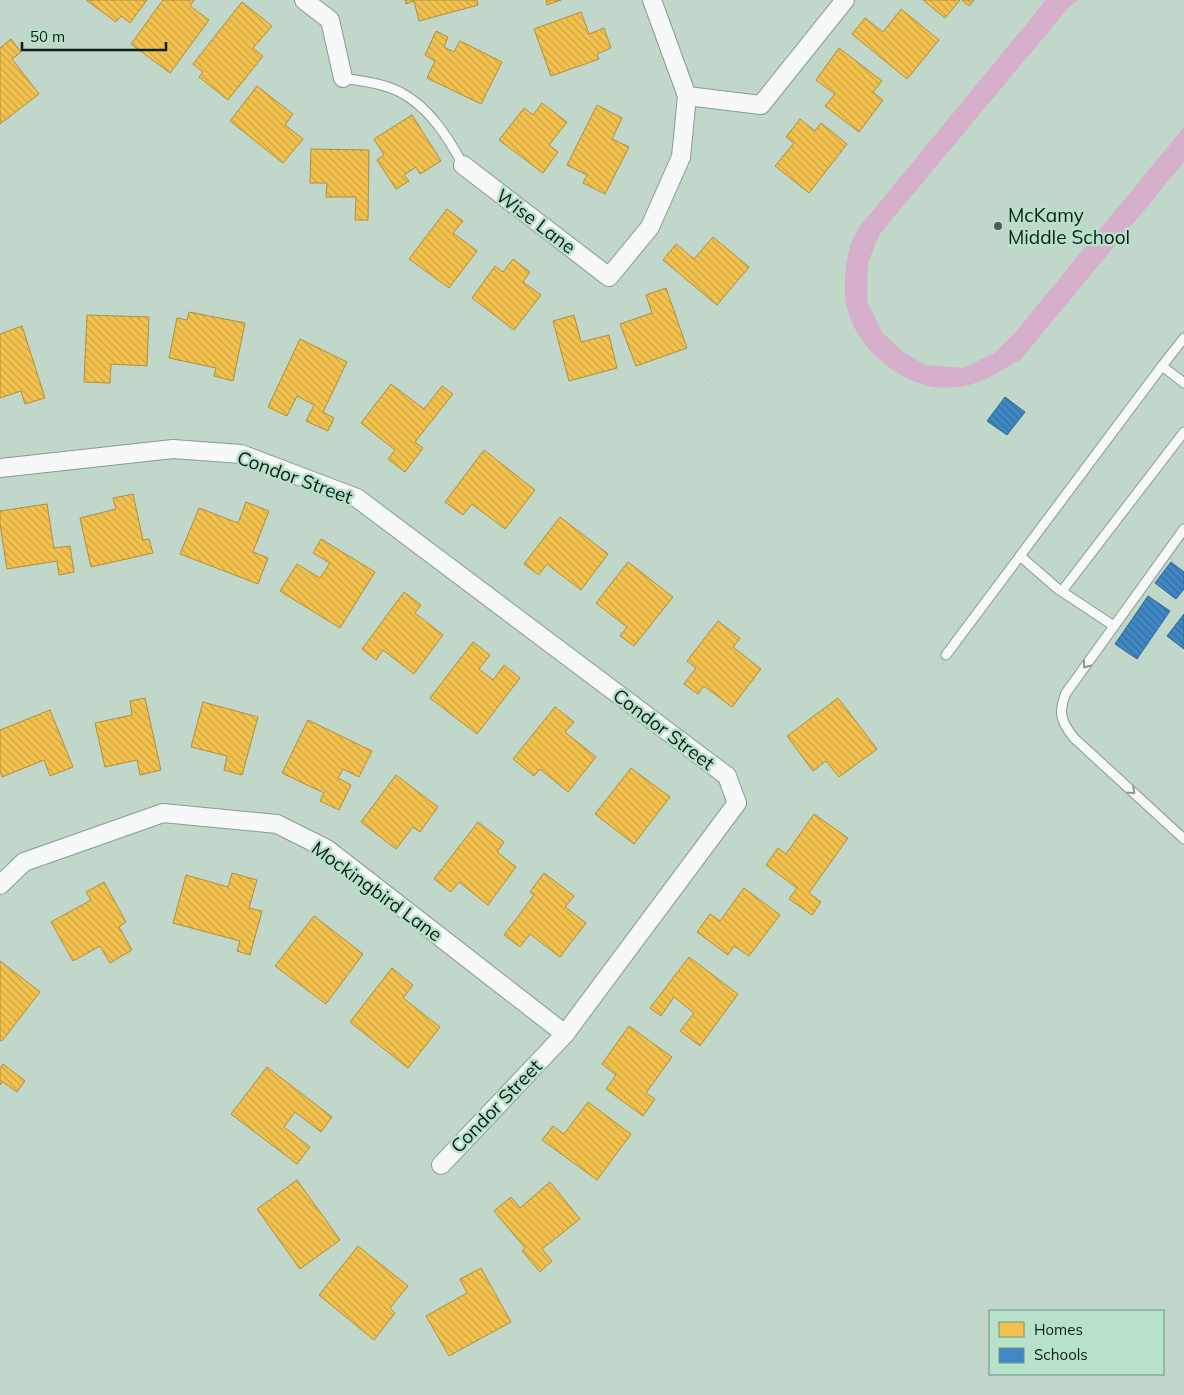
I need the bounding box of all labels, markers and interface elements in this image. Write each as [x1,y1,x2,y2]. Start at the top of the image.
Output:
scale bar [22,20,166,52]
text: 50 m [30,27,65,46]
street label: Wise Lane [491,183,581,259]
place label: McKamy Middle School [1008,203,1130,249]
marker: McKamy Middle School [992,220,1004,232]
street label: Condor Street [234,445,356,509]
one-way arrow [1083,659,1092,669]
street label: Condor Street [608,683,720,775]
one-way arrow [1126,785,1135,794]
street label: Mockingbird Lane [307,836,447,946]
street label: Condor Street [445,1054,547,1158]
legend [989,1310,1164,1375]
text: Homes [1034,1320,1083,1339]
text: Schools [1034,1345,1088,1364]

